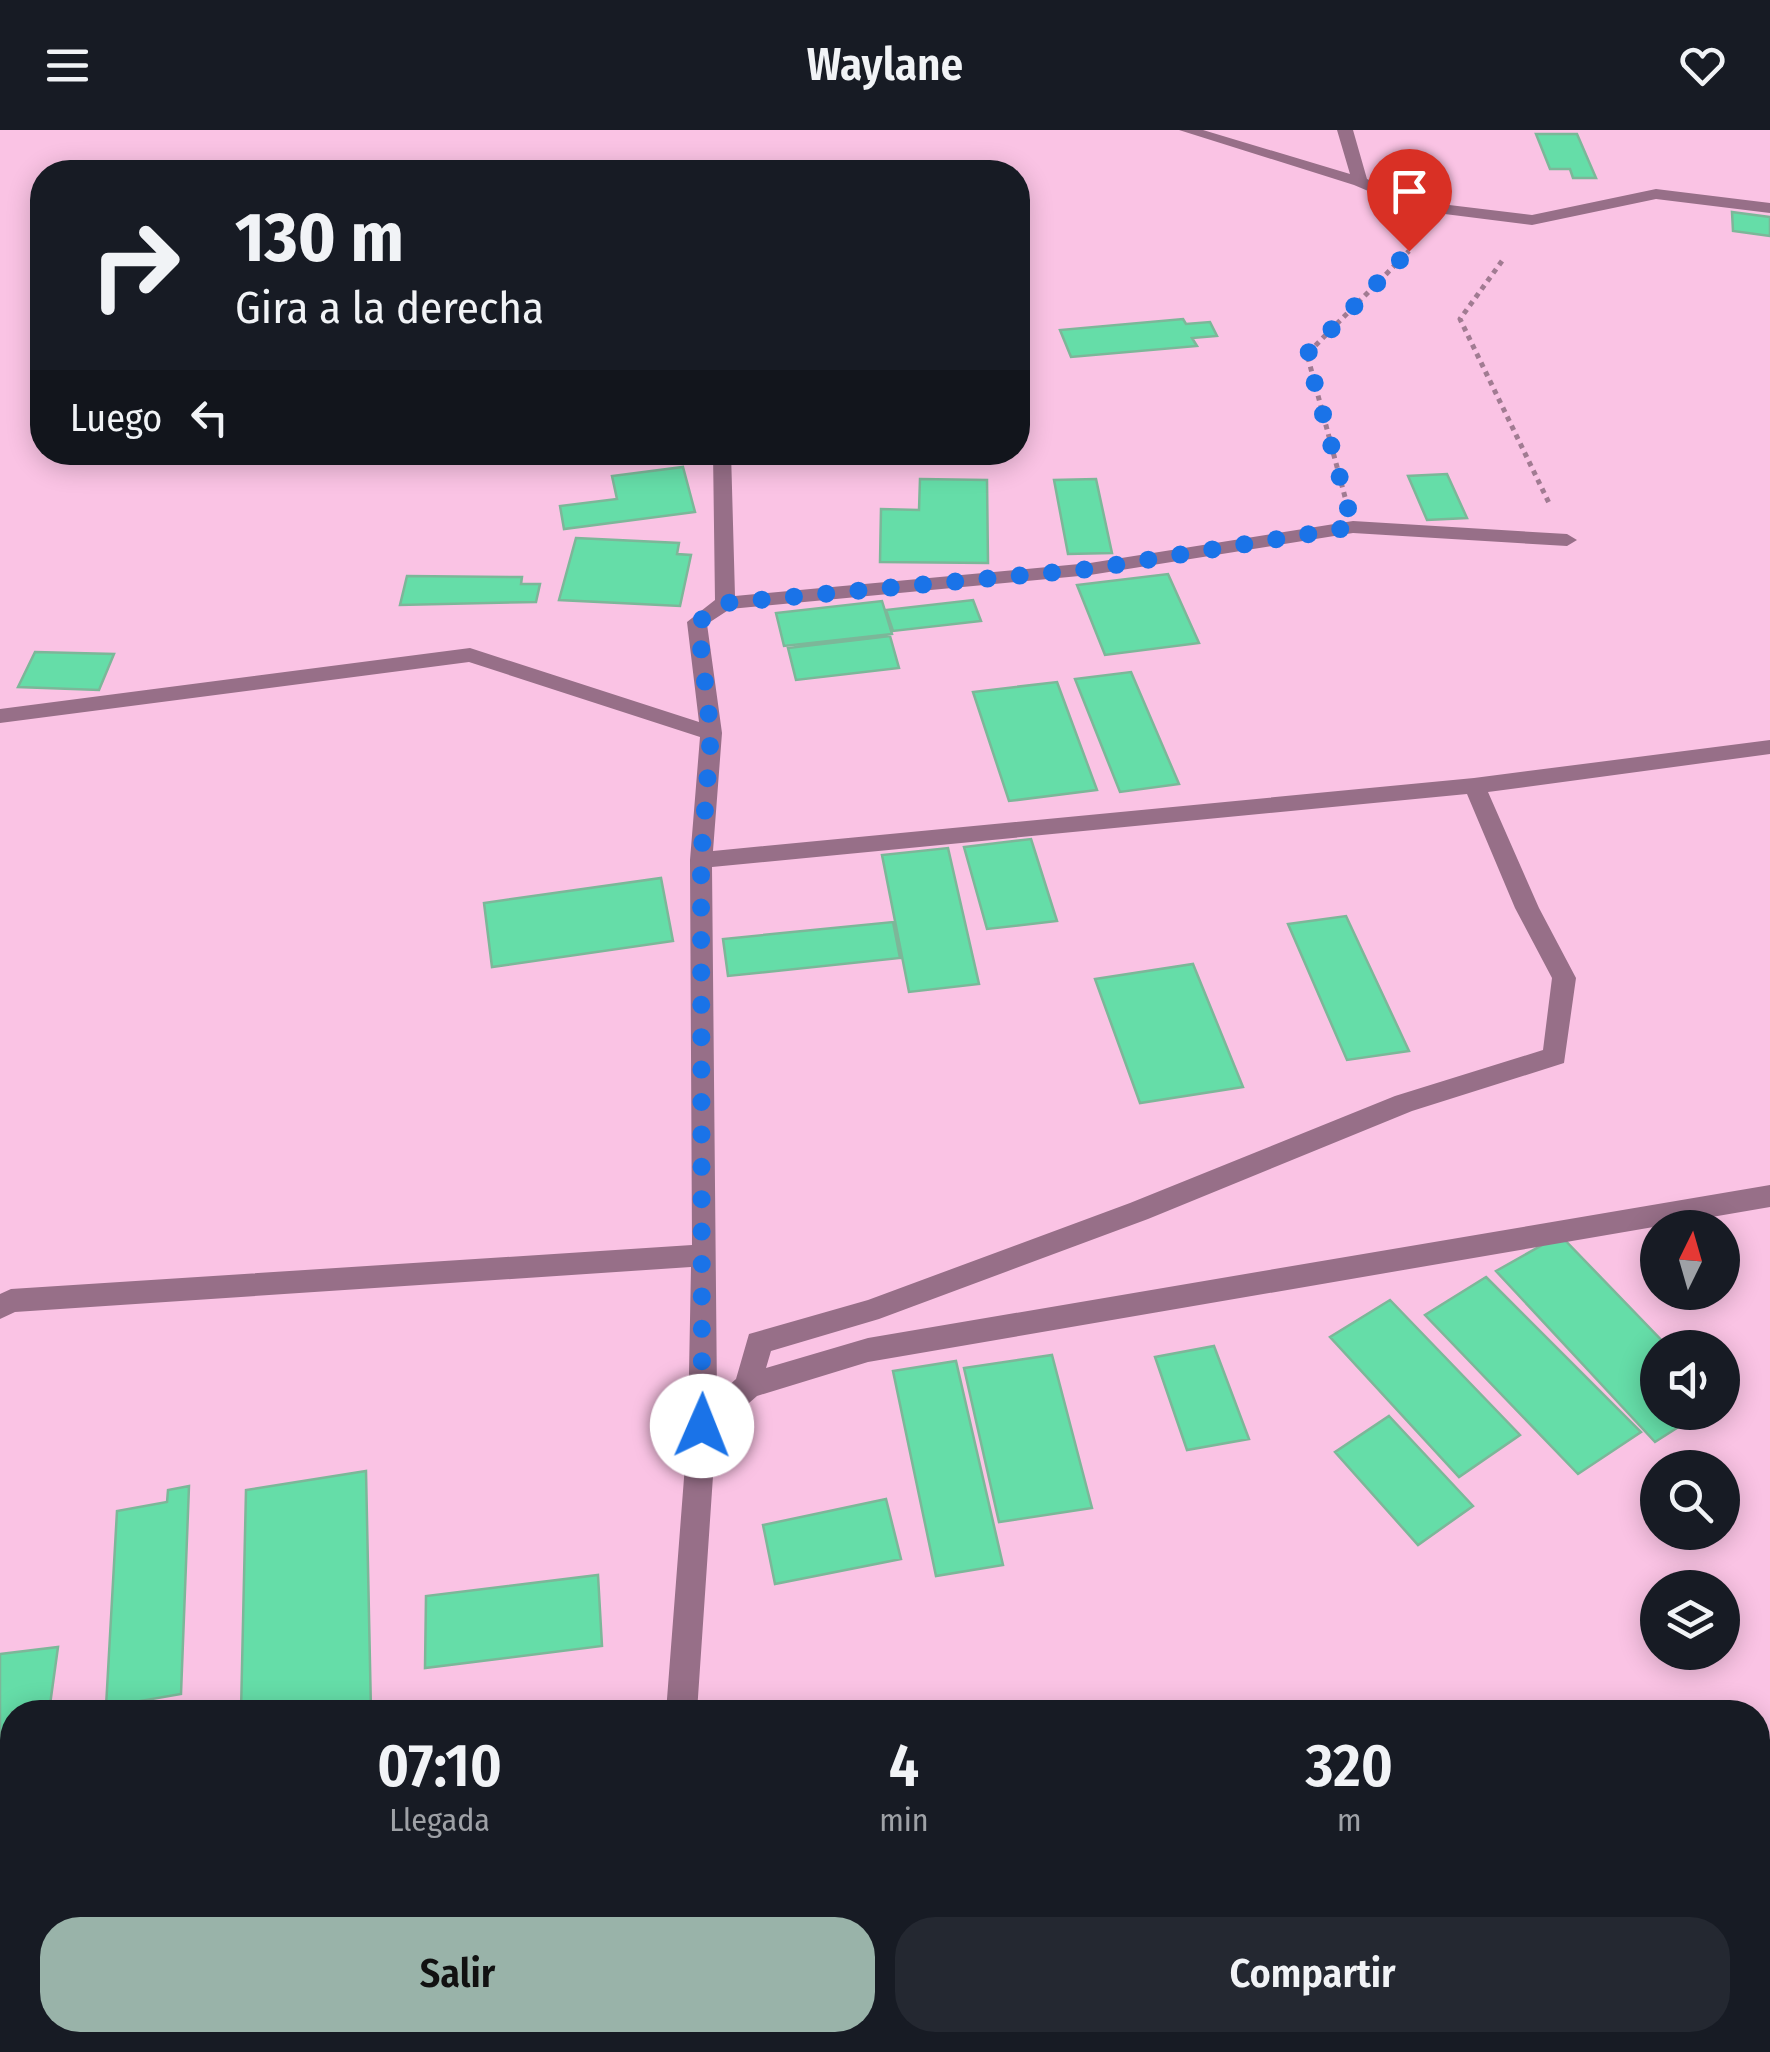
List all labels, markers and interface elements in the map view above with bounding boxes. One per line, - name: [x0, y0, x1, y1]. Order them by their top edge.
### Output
- icon: menu: [40, 38, 95, 93]
- text: Waylane: [807, 38, 963, 92]
- icon: heart: [1675, 38, 1730, 93]
- pin: [1367, 149, 1452, 252]
- icon: arrive: [1382, 164, 1437, 219]
- text: 130 m: [235, 196, 404, 280]
- icon: right: [70, 200, 200, 330]
- text: Gira a la derecha: [235, 281, 544, 335]
- icon: left: [182, 390, 237, 445]
- text: Luego: [70, 395, 162, 441]
- north arrow: [1640, 1210, 1740, 1310]
- map controls: [1640, 1210, 1740, 1670]
- button: sound: [1640, 1330, 1740, 1430]
- position arrow: [650, 1374, 754, 1478]
- button: search: [1640, 1450, 1740, 1550]
- button: layers: [1640, 1570, 1740, 1670]
- text: 07:10: [377, 1730, 502, 1802]
- text: 4: [889, 1730, 919, 1802]
- text: 320: [1306, 1730, 1393, 1802]
- text: Llegada: [389, 1801, 490, 1839]
- text: min: [879, 1801, 929, 1839]
- text: m: [1337, 1801, 1362, 1839]
- button: Salir: [40, 1917, 875, 2032]
- button: Compartir: [895, 1917, 1730, 2032]

